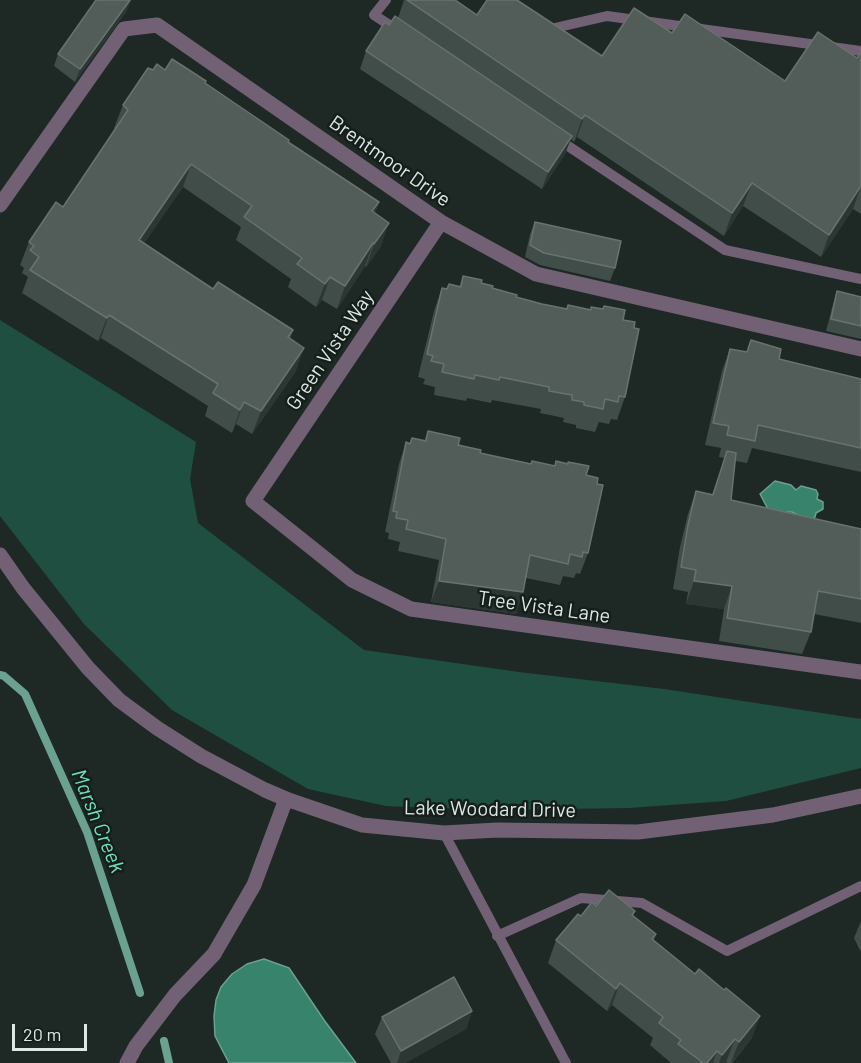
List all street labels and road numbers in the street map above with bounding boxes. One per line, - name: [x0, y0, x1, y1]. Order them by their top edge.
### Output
- street label: Brentmoor Drive: [325, 110, 455, 212]
- street label: Green Vista Way: [281, 285, 379, 415]
- street label: Tree Vista Lane: [476, 586, 612, 628]
- street label: Lake Woodard Drive: [404, 796, 576, 822]

